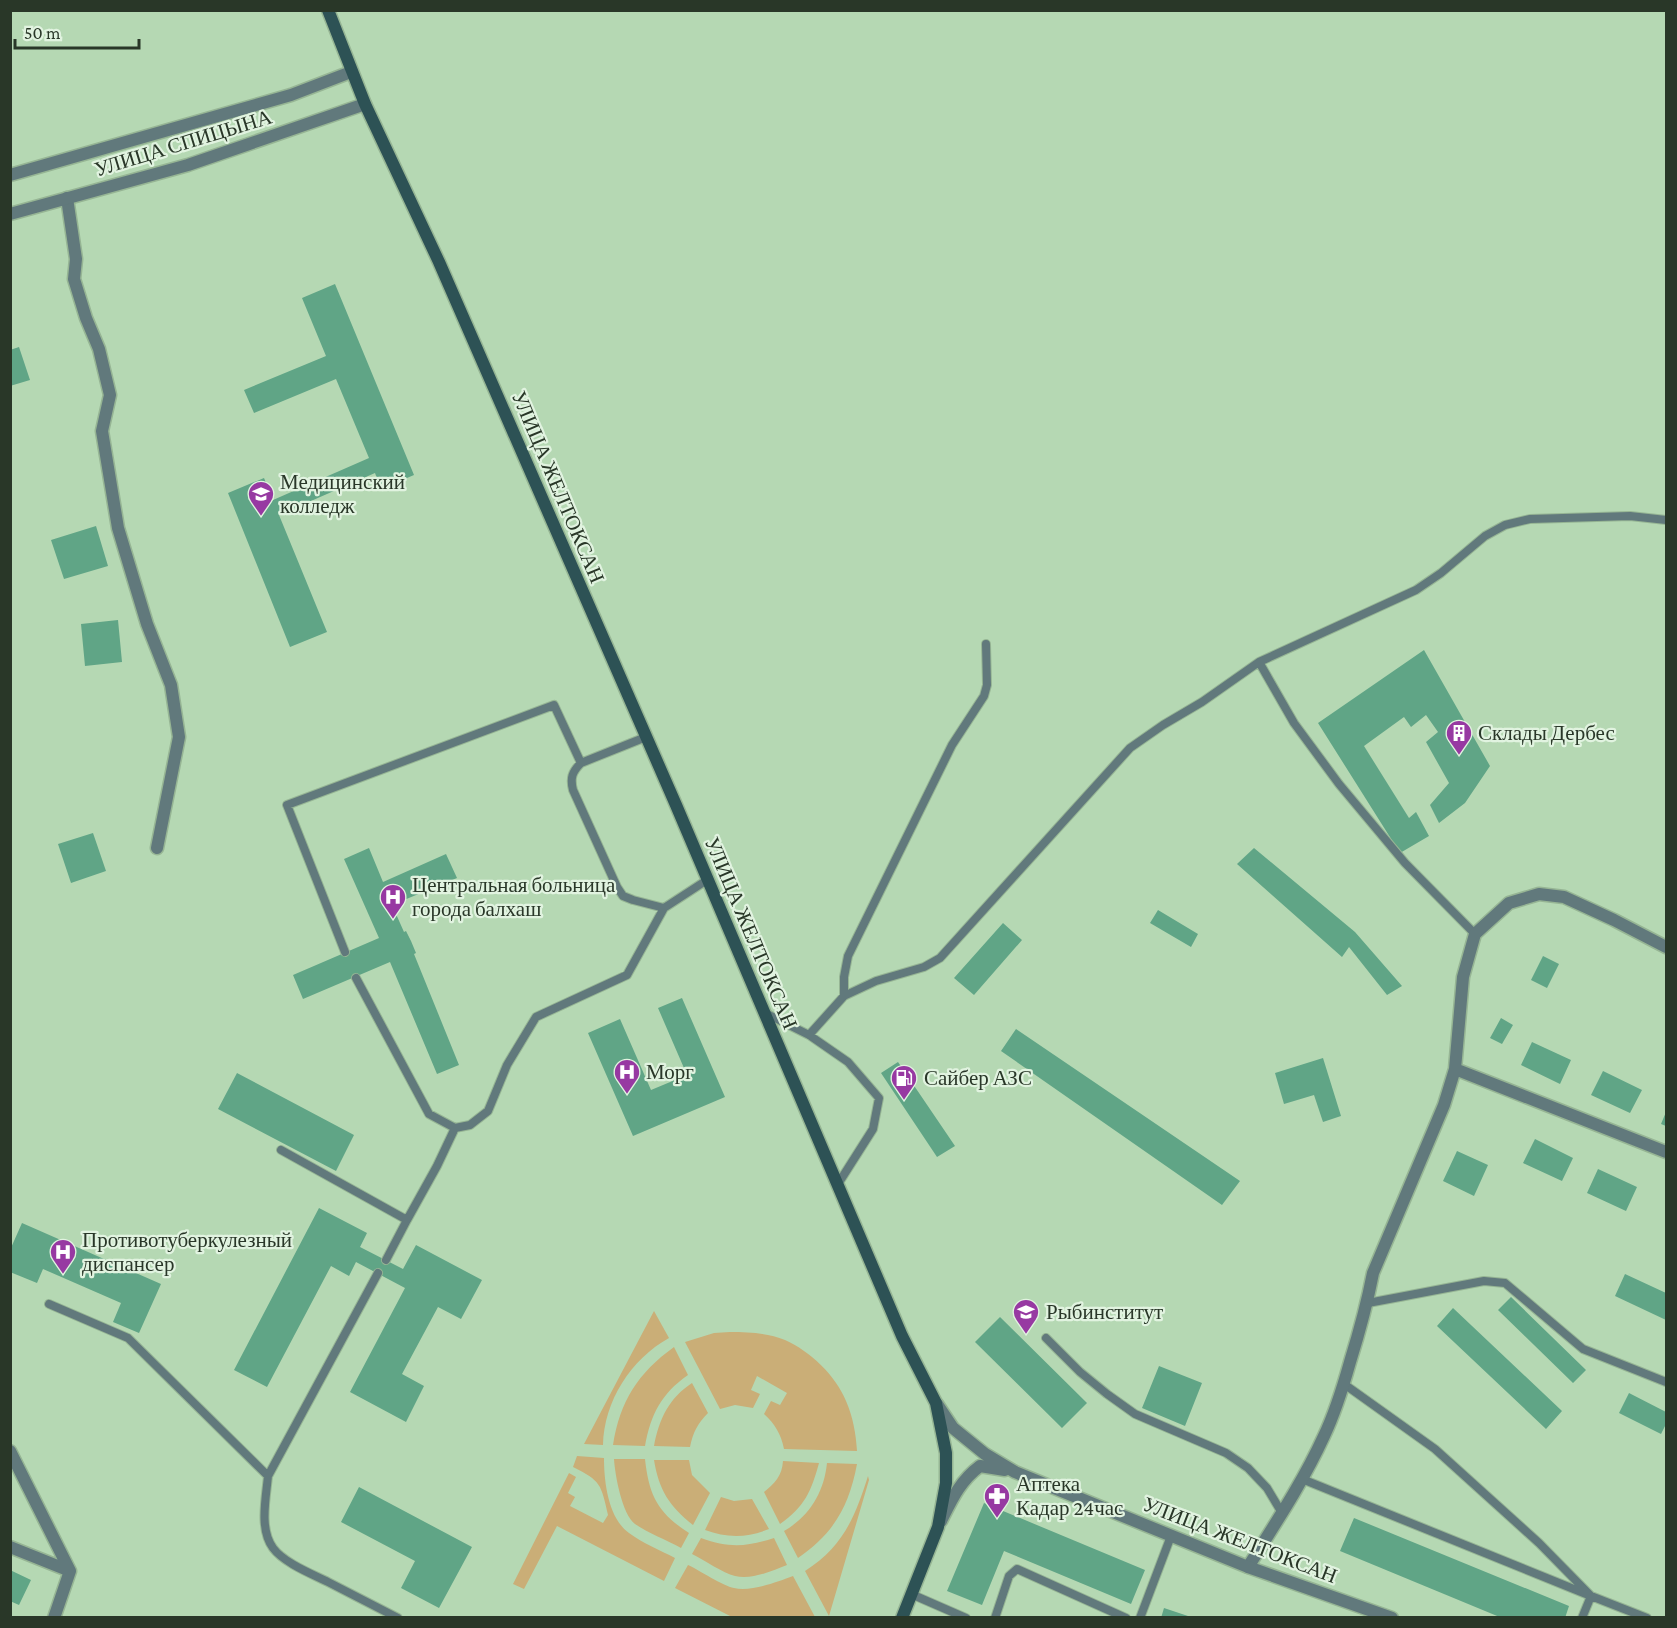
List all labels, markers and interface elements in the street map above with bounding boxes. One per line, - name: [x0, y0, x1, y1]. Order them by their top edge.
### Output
- scale bar: [15, 12, 140, 50]
- text: 50 m: [24, 23, 61, 43]
- street label: УЛИЦА СПИЦЫНА: [91, 104, 275, 181]
- street label: УЛИЦА ЖЕЛТОКСАН: [507, 387, 609, 587]
- place label: Медицинский колледж: [280, 470, 405, 518]
- school or university icon: Медицинский колледж: [246, 479, 276, 517]
- building icon: Склады Дербес: [1444, 718, 1474, 756]
- place label: Склады Дербес: [1478, 721, 1615, 745]
- street label: УЛИЦА ЖЕЛТОКСАН: [700, 833, 802, 1033]
- place label: Центральная больница города балхаш: [412, 873, 616, 921]
- hospital icon: Центральная больница города балхаш: [378, 882, 408, 920]
- hospital icon: Морг: [612, 1057, 642, 1095]
- place label: Морг: [646, 1060, 694, 1084]
- fuel station icon: Сайбер АЗС: [889, 1063, 919, 1101]
- place label: Сайбер АЗС: [924, 1066, 1032, 1090]
- place label: Противотуберкулезный диспансер: [82, 1228, 292, 1276]
- hospital icon: Противотуберкулезный диспансер: [48, 1237, 78, 1275]
- school or university icon: Рыбинститут: [1011, 1297, 1041, 1335]
- place label: Рыбинститут: [1046, 1300, 1163, 1324]
- place label: Аптека Кадар 24час: [1016, 1472, 1123, 1520]
- pharmacy icon: Аптека Кадар 24час: [982, 1481, 1012, 1519]
- street label: УЛИЦА ЖЕЛТОКСАН: [1139, 1492, 1341, 1588]

